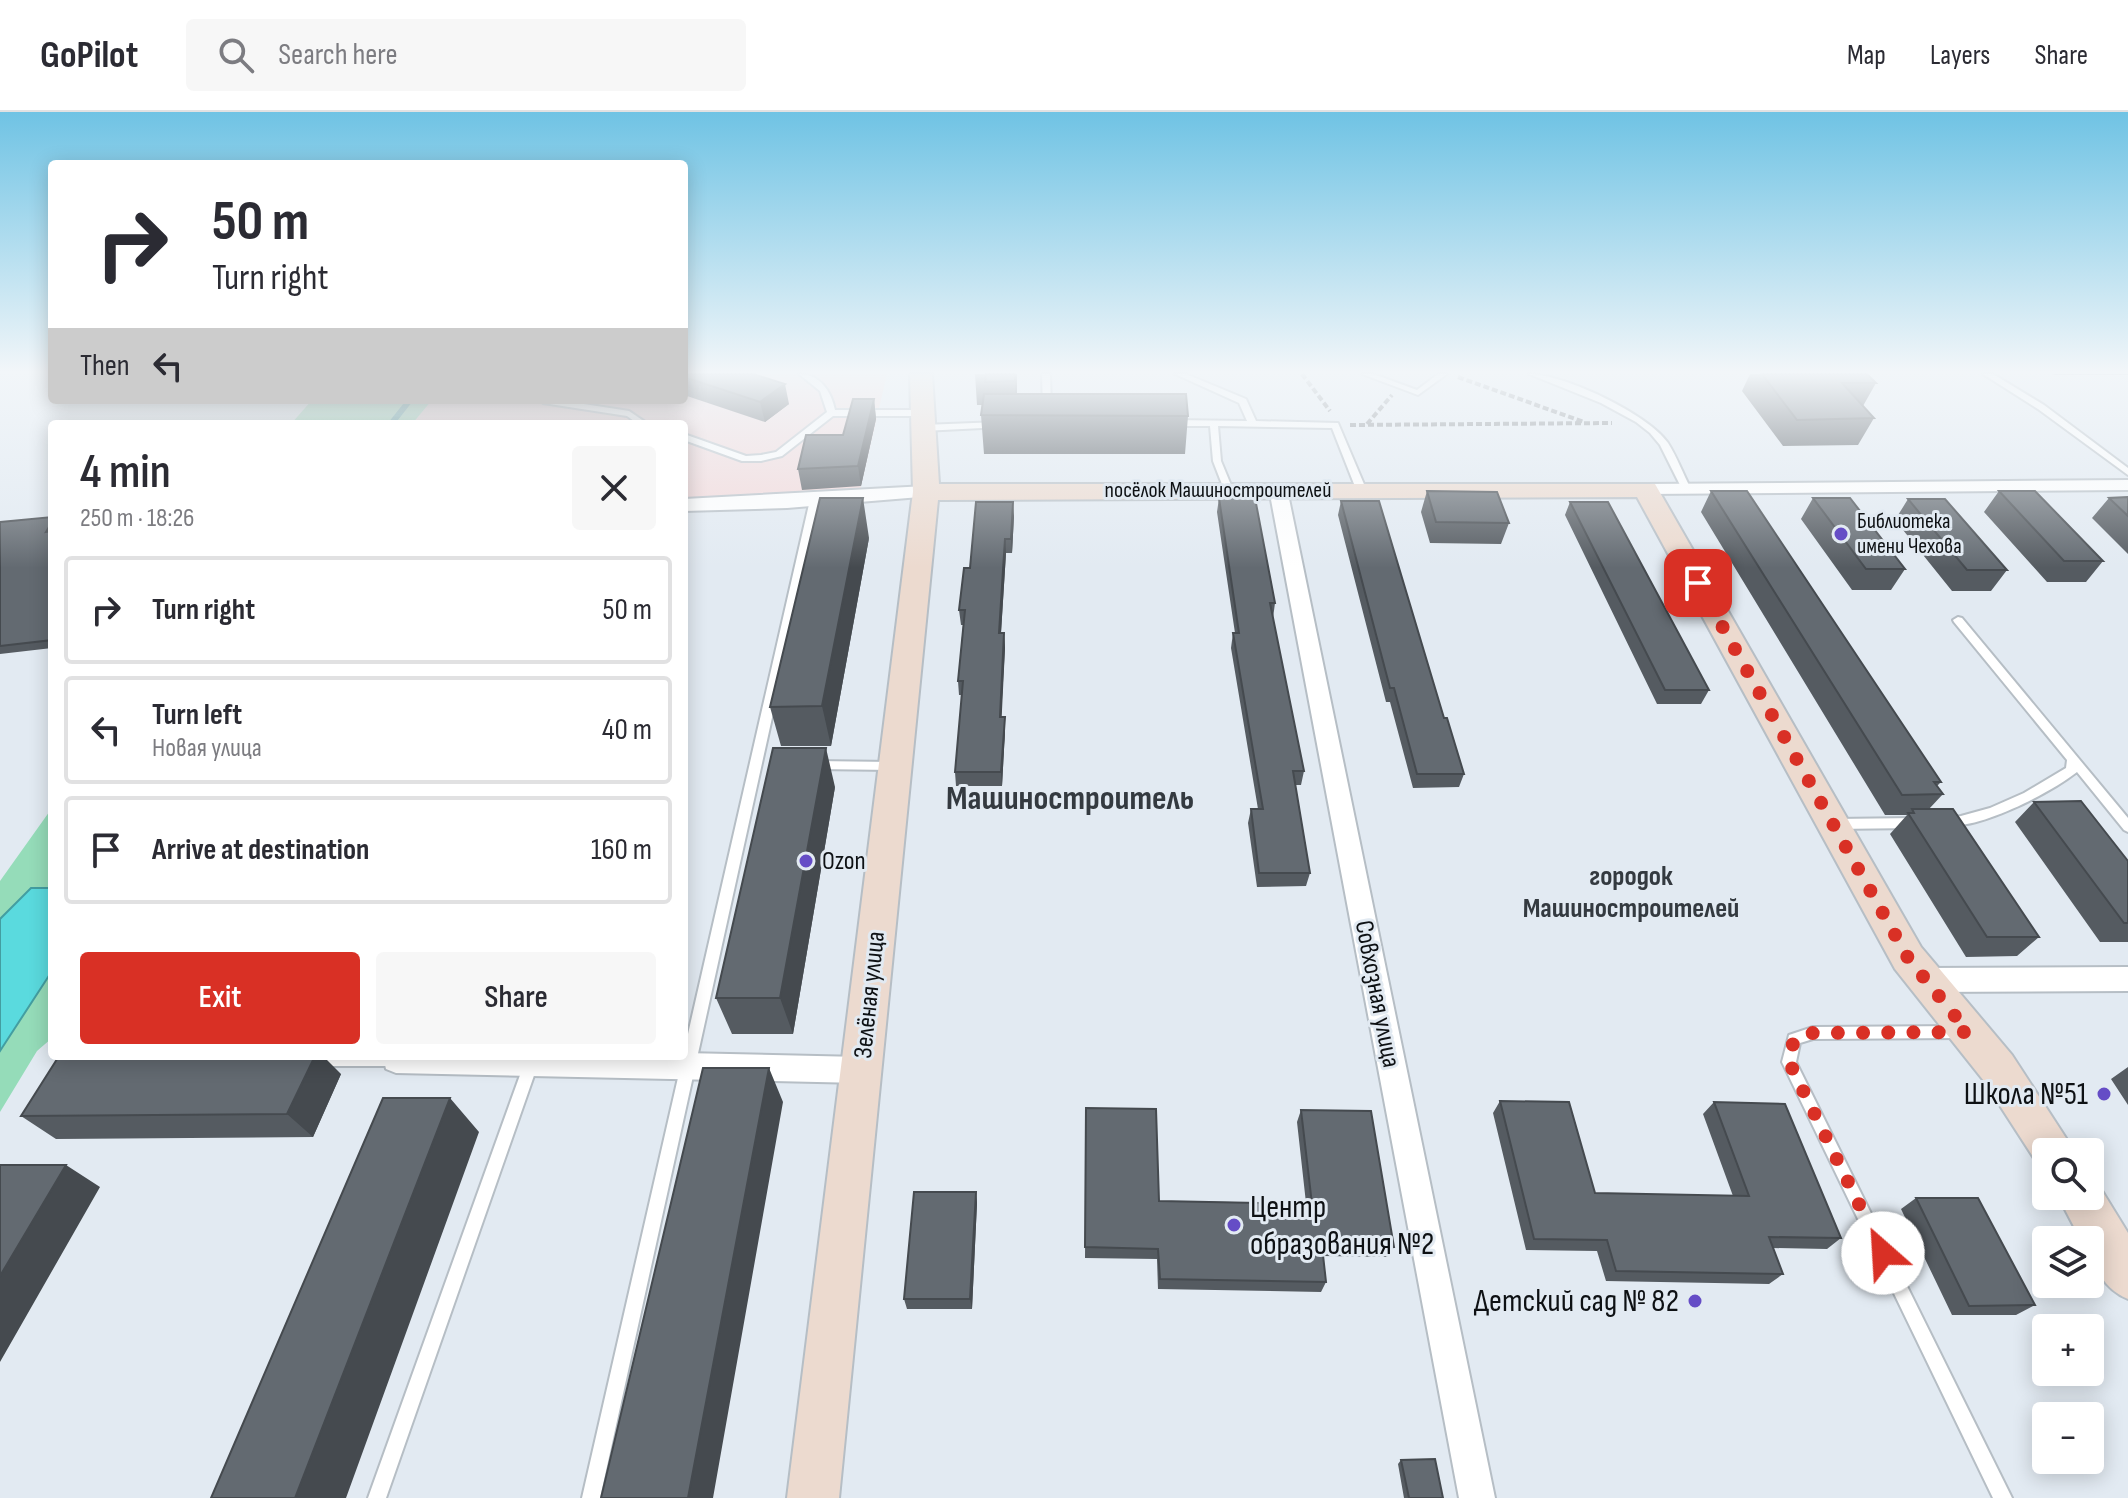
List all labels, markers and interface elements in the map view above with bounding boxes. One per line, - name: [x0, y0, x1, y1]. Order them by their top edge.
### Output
- search box: [186, 19, 746, 91]
- text: GoPilot: [40, 33, 138, 78]
- icon: search: [214, 33, 258, 77]
- text: Search here: [278, 37, 398, 73]
- text: Map: [1847, 39, 1886, 72]
- text: Layers: [1930, 39, 1990, 72]
- text: Share: [2034, 39, 2088, 72]
- text: 50 m: [212, 189, 309, 256]
- icon: right: [80, 192, 184, 296]
- text: Turn right: [212, 257, 329, 300]
- icon: left: [146, 344, 190, 388]
- text: Then: [80, 348, 130, 384]
- text: 4 min: [80, 444, 171, 501]
- button: close: [572, 446, 656, 530]
- street label: посёлок Машиностроителей: [1105, 477, 1331, 504]
- text: 250 m · 18:26: [80, 503, 195, 534]
- place label: Библиотека имени Чехова: [1857, 508, 1962, 560]
- marker: Библиотека имени Чехова: [1832, 525, 1850, 543]
- pin: [1664, 549, 1732, 617]
- icon: arrive: [1676, 561, 1720, 605]
- icon: right: [84, 588, 128, 632]
- text: Turn right: [152, 592, 255, 628]
- text: 50 m: [603, 592, 652, 628]
- text: Turn left: [152, 697, 242, 733]
- icon: left: [84, 708, 128, 752]
- text: 40 m: [602, 712, 652, 748]
- text: Новая улица: [152, 733, 262, 764]
- district label: Машиностроитель: [946, 778, 1194, 819]
- icon: arrive: [84, 828, 128, 872]
- text: Arrive at destination: [152, 832, 369, 868]
- text: 160 m: [591, 832, 652, 868]
- place label: Ozon: [822, 846, 866, 877]
- marker: Ozon: [797, 852, 815, 870]
- district label: городок Машиностроителей: [1523, 860, 1739, 925]
- street label: Совхозная улица: [1348, 918, 1406, 1070]
- street label: Зелёная улица: [848, 930, 892, 1060]
- button: Exit: [80, 952, 360, 1044]
- button: Share: [376, 952, 656, 1044]
- place label: Школа №51: [1964, 1075, 2088, 1114]
- marker: Школа №51: [2095, 1085, 2113, 1103]
- map controls: [2032, 1138, 2104, 1474]
- button: search: [2032, 1138, 2104, 1210]
- place label: Центр образования №2: [1250, 1188, 1434, 1264]
- position arrow: [1841, 1211, 1925, 1295]
- marker: Центр образования №2: [1225, 1216, 1243, 1234]
- button: layers: [2032, 1226, 2104, 1298]
- place label: Детский сад № 82: [1474, 1282, 1679, 1321]
- marker: Детский сад № 82: [1686, 1292, 1704, 1310]
- button: +: [2032, 1314, 2104, 1386]
- button: −: [2032, 1402, 2104, 1474]

